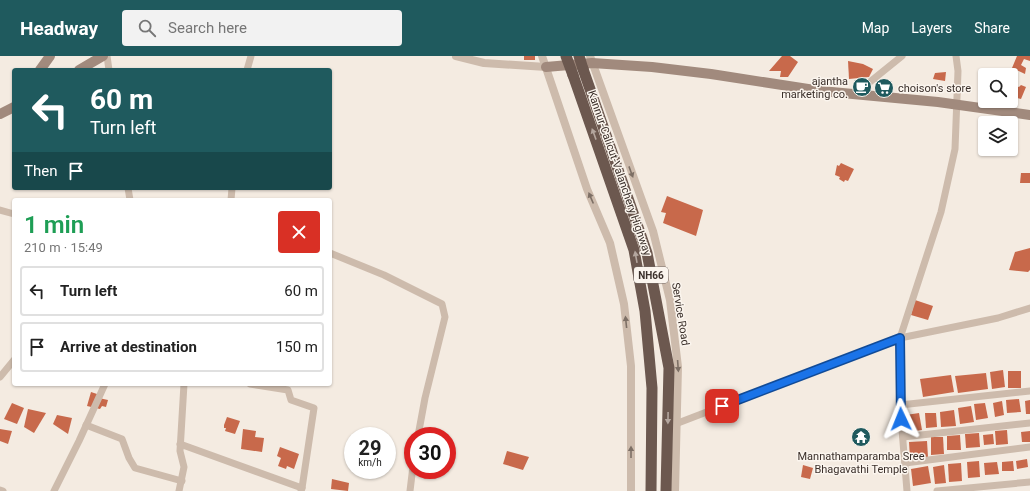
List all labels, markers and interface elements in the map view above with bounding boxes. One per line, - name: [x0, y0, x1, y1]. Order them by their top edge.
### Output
- search box: [122, 10, 402, 46]
- text: Headway: [20, 17, 98, 40]
- icon: search: [136, 17, 158, 39]
- text: Search here: [168, 19, 247, 37]
- text: Map: [862, 20, 889, 36]
- text: Layers: [911, 20, 952, 36]
- text: Share: [974, 20, 1010, 36]
- map controls: [978, 68, 1018, 156]
- button: search: [978, 68, 1018, 108]
- place label: ajantha marketing co.: [781, 75, 848, 101]
- cafe icon: ajantha marketing co.: [851, 76, 873, 98]
- supermarket icon: choison's store: [873, 77, 895, 99]
- place label: choison's store: [898, 82, 971, 95]
- text: 60 m: [90, 83, 153, 116]
- icon: left: [24, 84, 76, 136]
- street label: Kannur-Calicut-Valanchery Highway: [585, 89, 654, 258]
- button: layers: [978, 116, 1018, 156]
- text: Turn left: [90, 117, 156, 138]
- one-way arrow: [591, 128, 597, 140]
- icon: arrive: [65, 160, 87, 182]
- text: Then: [24, 162, 57, 180]
- one-way arrow: [629, 166, 635, 178]
- one-way arrow: [588, 192, 594, 204]
- text: 1 min: [24, 211, 84, 239]
- button: close: [278, 211, 320, 253]
- text: 210 m · 15:49: [24, 240, 103, 255]
- one-way arrow: [632, 251, 638, 263]
- road number: NH66: [634, 267, 668, 283]
- icon: left: [26, 280, 48, 302]
- text: Turn left: [60, 282, 117, 300]
- text: 60 m: [284, 282, 318, 300]
- street label: Service Road: [669, 282, 692, 347]
- one-way arrow: [623, 316, 630, 328]
- icon: arrive: [26, 336, 48, 358]
- text: Arrive at destination: [60, 338, 197, 356]
- text: 150 m: [276, 338, 318, 356]
- one-way arrow: [674, 360, 681, 372]
- pin: [705, 389, 739, 423]
- icon: arrive: [711, 395, 733, 417]
- position arrow: [880, 398, 922, 440]
- one-way arrow: [665, 412, 671, 425]
- temple icon: Mannathamparamba Sree Bhagavathi Temple: [850, 426, 872, 448]
- speed limit sign: 30: [404, 427, 456, 479]
- text: 29: [359, 436, 381, 460]
- one-way arrow: [628, 445, 634, 458]
- place label: Mannathamparamba Sree Bhagavathi Temple: [797, 450, 925, 476]
- text: km/h: [358, 457, 382, 468]

